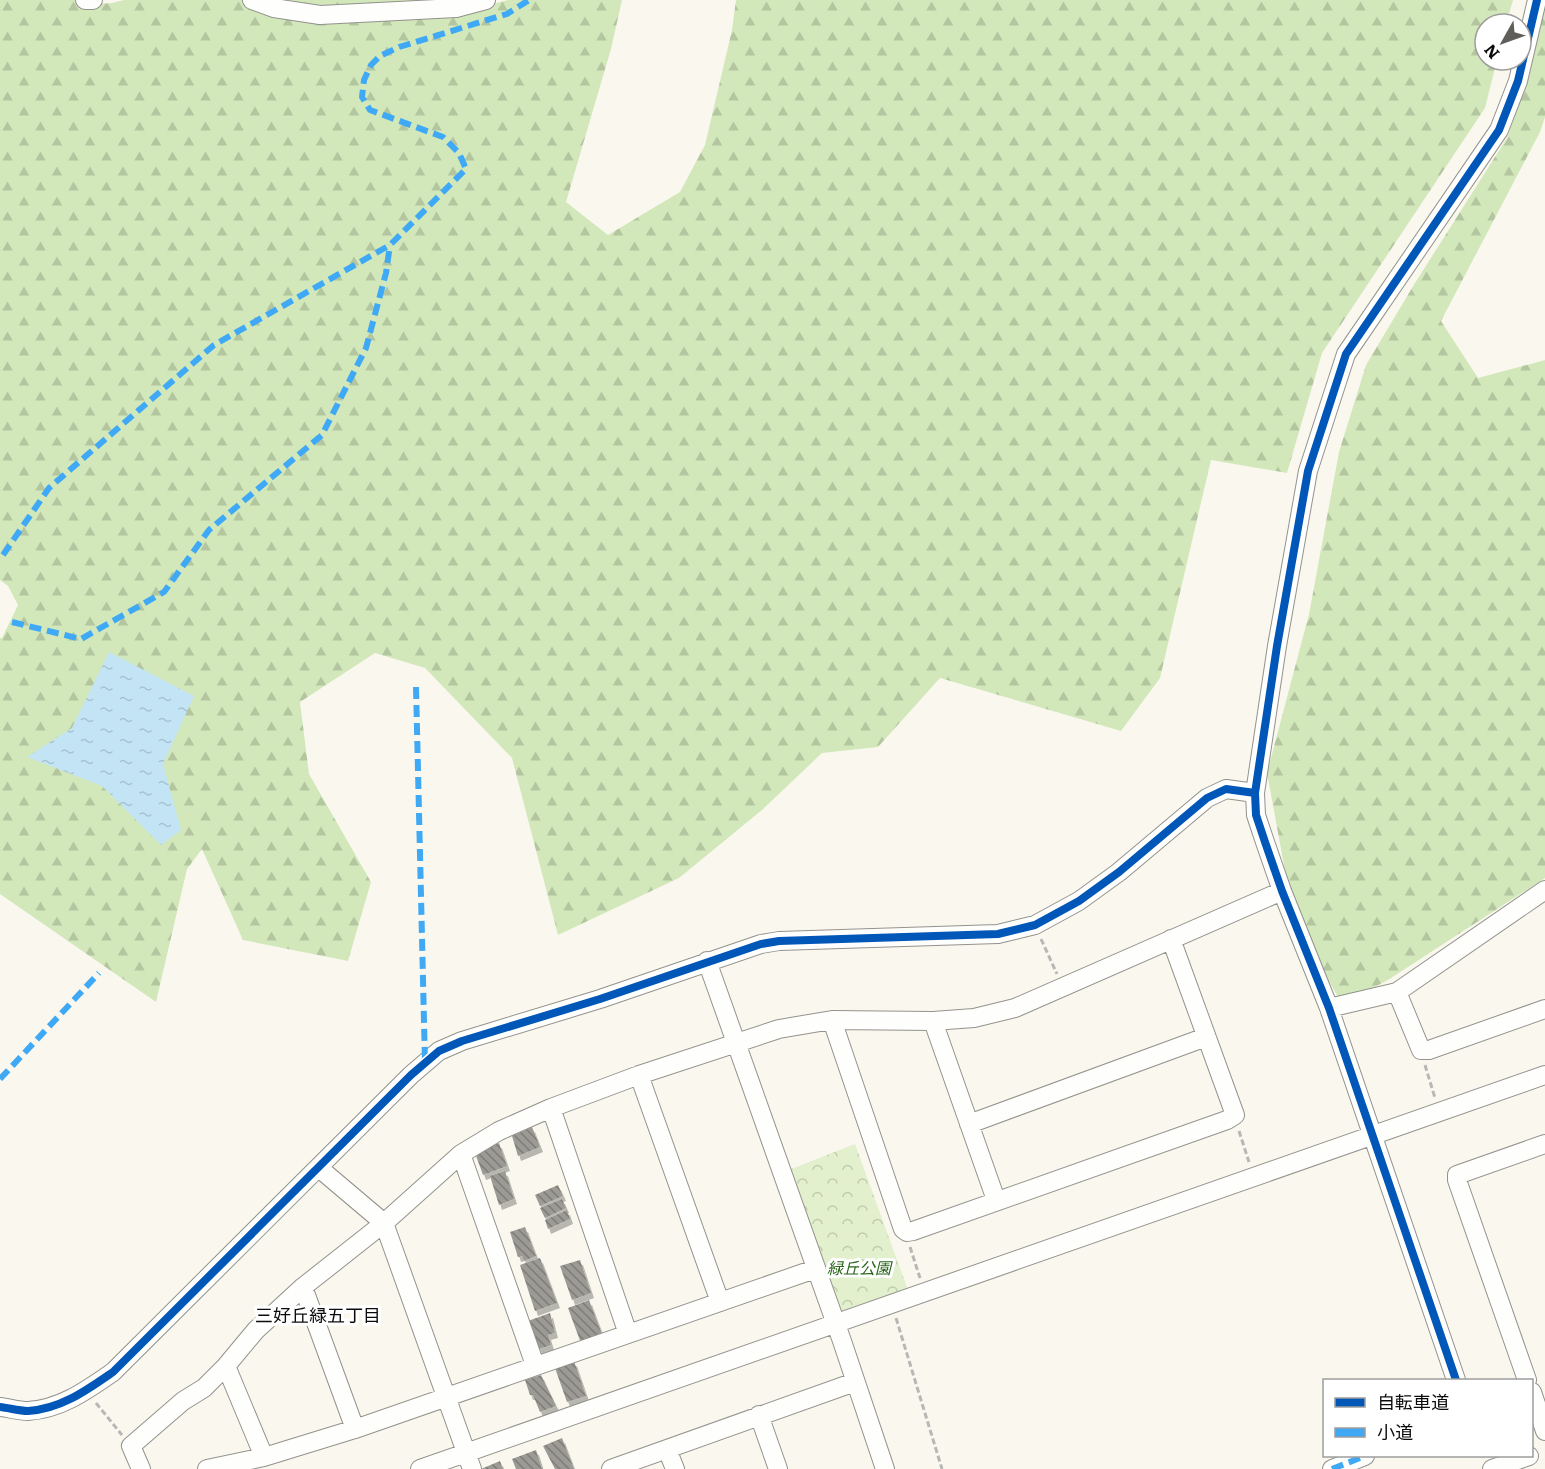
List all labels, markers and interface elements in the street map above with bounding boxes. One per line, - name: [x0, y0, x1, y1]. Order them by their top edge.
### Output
- north arrow: [1473, 12, 1533, 72]
- text: N: [1477, 39, 1504, 65]
- park label: 緑丘公園: [827, 1255, 893, 1279]
- district label: 三好丘緑五丁目: [255, 1301, 381, 1328]
- legend: [1323, 1379, 1533, 1457]
- text: 自転車道: [1377, 1388, 1449, 1415]
- text: 小道: [1377, 1418, 1413, 1445]

